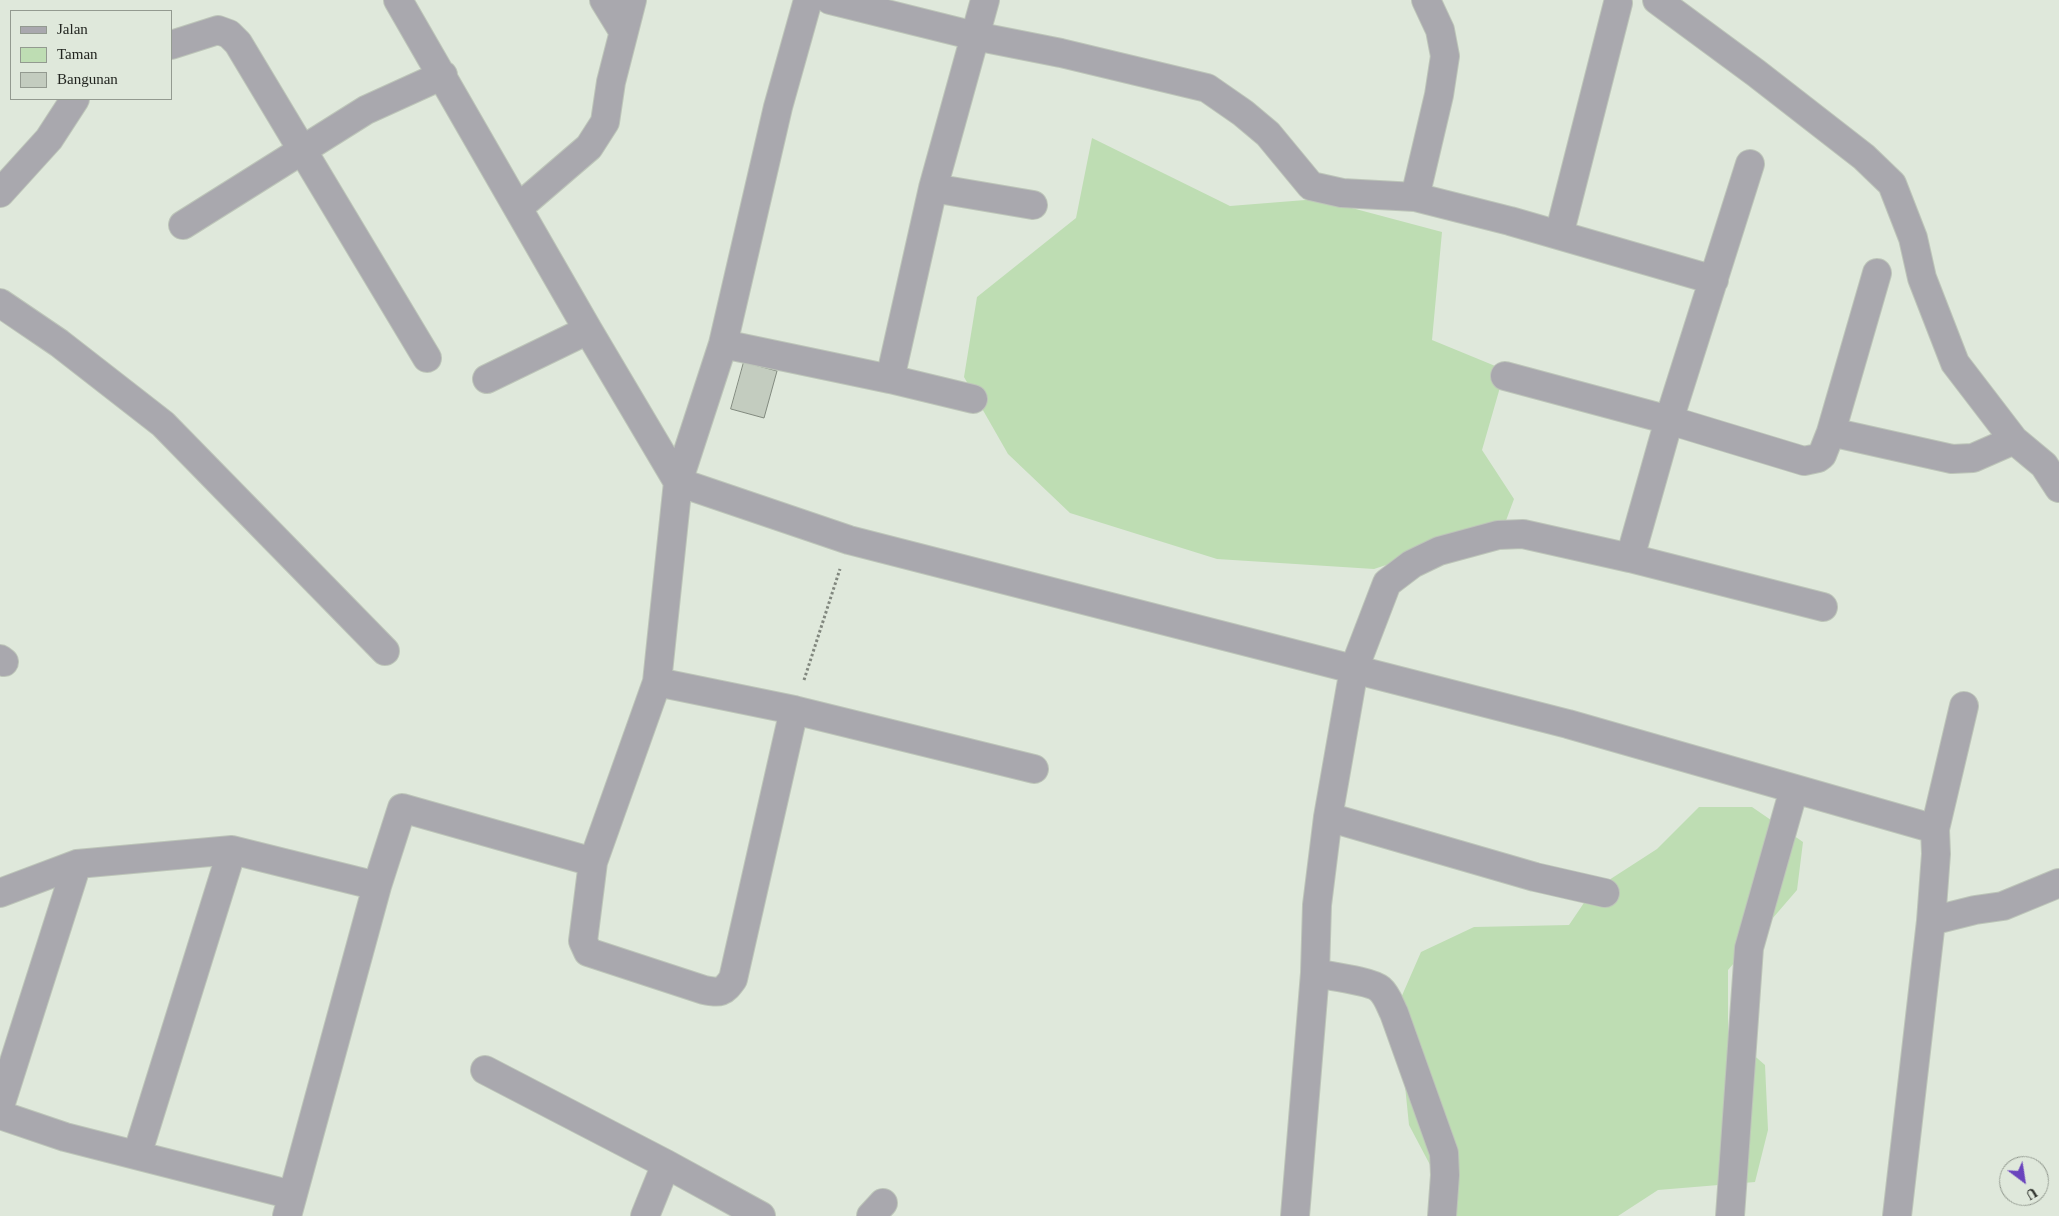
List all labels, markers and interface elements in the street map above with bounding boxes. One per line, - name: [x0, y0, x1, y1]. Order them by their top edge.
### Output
- legend: [10, 10, 172, 100]
- text: Jalan: [57, 21, 88, 37]
- text: Taman: [57, 46, 98, 62]
- text: Bangunan: [57, 71, 118, 87]
- north arrow: [1999, 1156, 2049, 1206]
- text: U: [2023, 1184, 2040, 1202]

